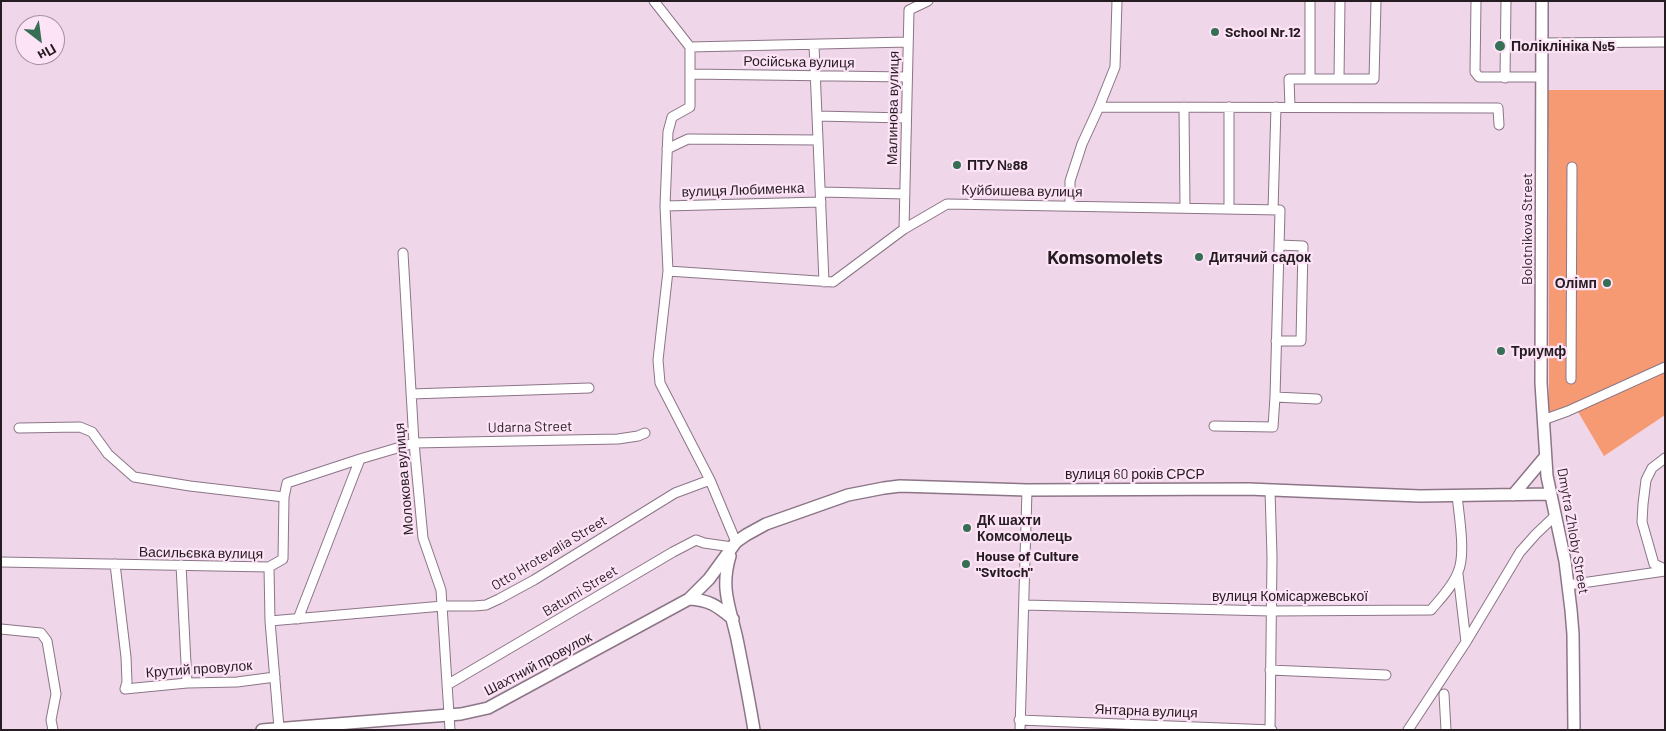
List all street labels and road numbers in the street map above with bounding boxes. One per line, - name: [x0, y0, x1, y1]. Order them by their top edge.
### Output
- street label: Малинова вулиця: [884, 51, 902, 165]
- street label: Російська вулиця: [743, 53, 855, 71]
- street label: Bolotnikova Street: [1519, 173, 1535, 285]
- street label: вулиця Любименка: [681, 179, 805, 201]
- street label: Куйбишева вулиця: [961, 182, 1083, 200]
- street label: Udarna Street: [488, 418, 572, 436]
- street label: Молокова вулиця: [391, 422, 417, 536]
- street label: вулиця 60 років СРСР: [1065, 466, 1205, 482]
- street label: Dmytra Zhloby Street: [1554, 467, 1592, 595]
- street label: Otto Hrotevalia Street: [488, 512, 610, 594]
- street label: Васильєвка вулиця: [139, 544, 263, 562]
- street label: Batumi Street: [539, 562, 621, 620]
- street label: вулиця Комісаржевської: [1212, 588, 1368, 604]
- street label: Шахтний провулок: [481, 629, 595, 699]
- street label: Крутий провулок: [145, 657, 253, 681]
- street label: Янтарна вулиця: [1094, 701, 1198, 721]

